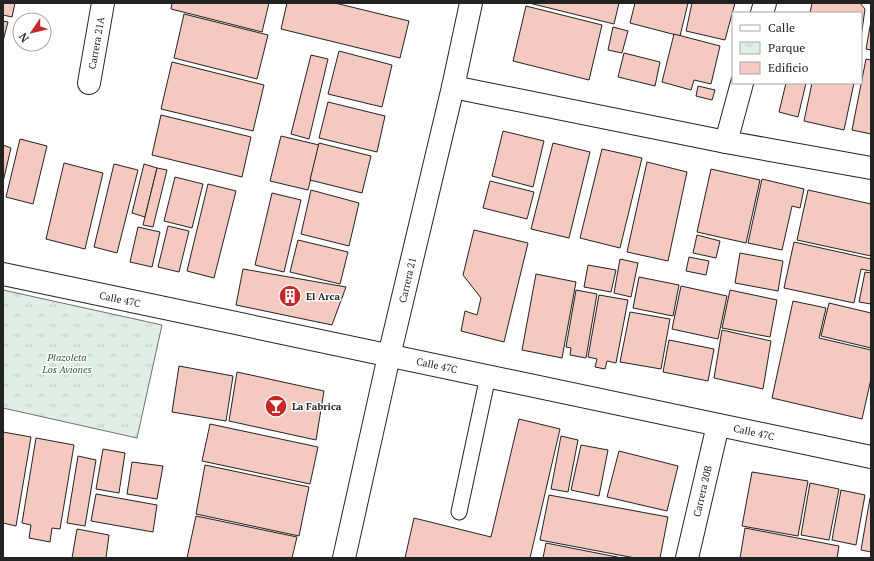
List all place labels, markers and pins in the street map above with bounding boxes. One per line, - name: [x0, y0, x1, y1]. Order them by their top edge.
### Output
- building icon: El Arca: [277, 283, 303, 309]
- place label: El Arca: [306, 290, 340, 303]
- bar icon: La Fabrica: [263, 393, 289, 419]
- place label: La Fabrica: [292, 400, 342, 413]

